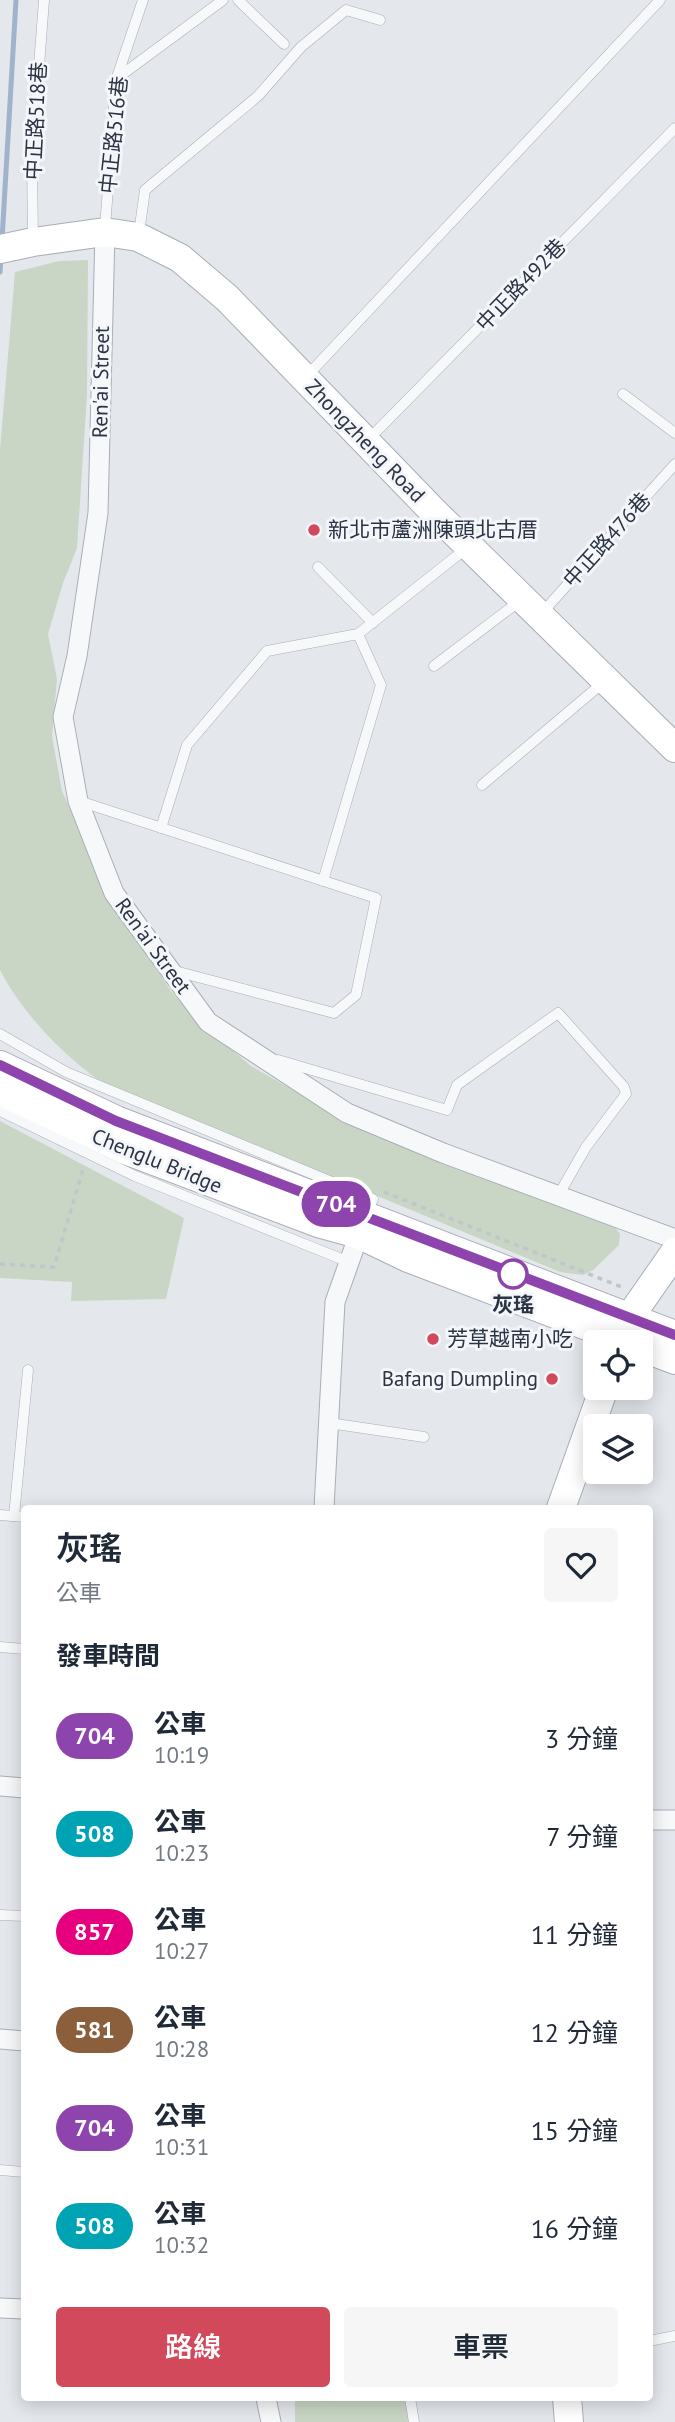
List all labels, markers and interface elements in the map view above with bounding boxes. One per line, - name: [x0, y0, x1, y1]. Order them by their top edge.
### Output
- street label: 中正路518巷: [19, 61, 52, 181]
- street label: 中正路516巷: [94, 75, 133, 195]
- street label: 中正路492巷: [470, 233, 571, 337]
- street label: Ren'ai Street: [86, 326, 115, 438]
- street label: Zhongzheng Road: [300, 373, 431, 508]
- street label: 中正路476巷: [557, 487, 656, 593]
- place label: 新北市蘆洲陳頭北古厝: [328, 516, 538, 543]
- marker: 新北市蘆洲陳頭北古厝: [306, 522, 322, 538]
- street label: Ren'ai Street: [110, 892, 197, 999]
- street label: Chenglu Bridge: [88, 1122, 226, 1199]
- line badge: 704: [296, 1181, 376, 1227]
- text: 704: [316, 1188, 356, 1219]
- marker: 灰瑤: [498, 1259, 528, 1289]
- place label: 灰瑤: [492, 1291, 534, 1318]
- place label: 芳草越南小吃: [447, 1325, 573, 1352]
- map controls: [583, 1330, 653, 1484]
- button: locate: [583, 1330, 653, 1400]
- marker: 芳草越南小吃: [425, 1331, 441, 1347]
- place label: Bafang Dumpling: [382, 1365, 538, 1392]
- marker: Bafang Dumpling: [544, 1371, 560, 1387]
- button: layers: [583, 1414, 653, 1484]
- text: 灰瑤: [56, 1526, 122, 1569]
- button: heart: [544, 1528, 618, 1602]
- text: 公車: [56, 1578, 102, 1607]
- text: 發車時間: [56, 1639, 160, 1672]
- text: 公車: [154, 1707, 206, 1740]
- text: 704: [74, 1720, 115, 1751]
- text: 3 分鐘: [545, 1722, 618, 1755]
- text: 10:19: [154, 1740, 209, 1769]
- text: 公車: [154, 1805, 206, 1838]
- text: 508: [74, 1818, 115, 1849]
- text: 7 分鐘: [546, 1820, 618, 1853]
- text: 10:23: [154, 1838, 209, 1867]
- text: 公車: [154, 1903, 206, 1936]
- text: 857: [74, 1916, 115, 1947]
- text: 11 分鐘: [531, 1918, 618, 1951]
- text: 10:27: [154, 1936, 209, 1965]
- text: 公車: [154, 2001, 206, 2034]
- text: 581: [74, 2014, 115, 2045]
- text: 12 分鐘: [531, 2016, 618, 2049]
- text: 10:28: [154, 2034, 209, 2063]
- text: 公車: [154, 2099, 206, 2132]
- text: 704: [74, 2112, 115, 2143]
- text: 15 分鐘: [531, 2114, 618, 2147]
- text: 10:31: [154, 2132, 209, 2161]
- text: 公車: [154, 2197, 206, 2230]
- text: 508: [74, 2210, 115, 2241]
- text: 16 分鐘: [531, 2212, 618, 2245]
- text: 10:32: [154, 2230, 209, 2259]
- button: 路線: [56, 2307, 330, 2387]
- button: 車票: [344, 2307, 618, 2387]

